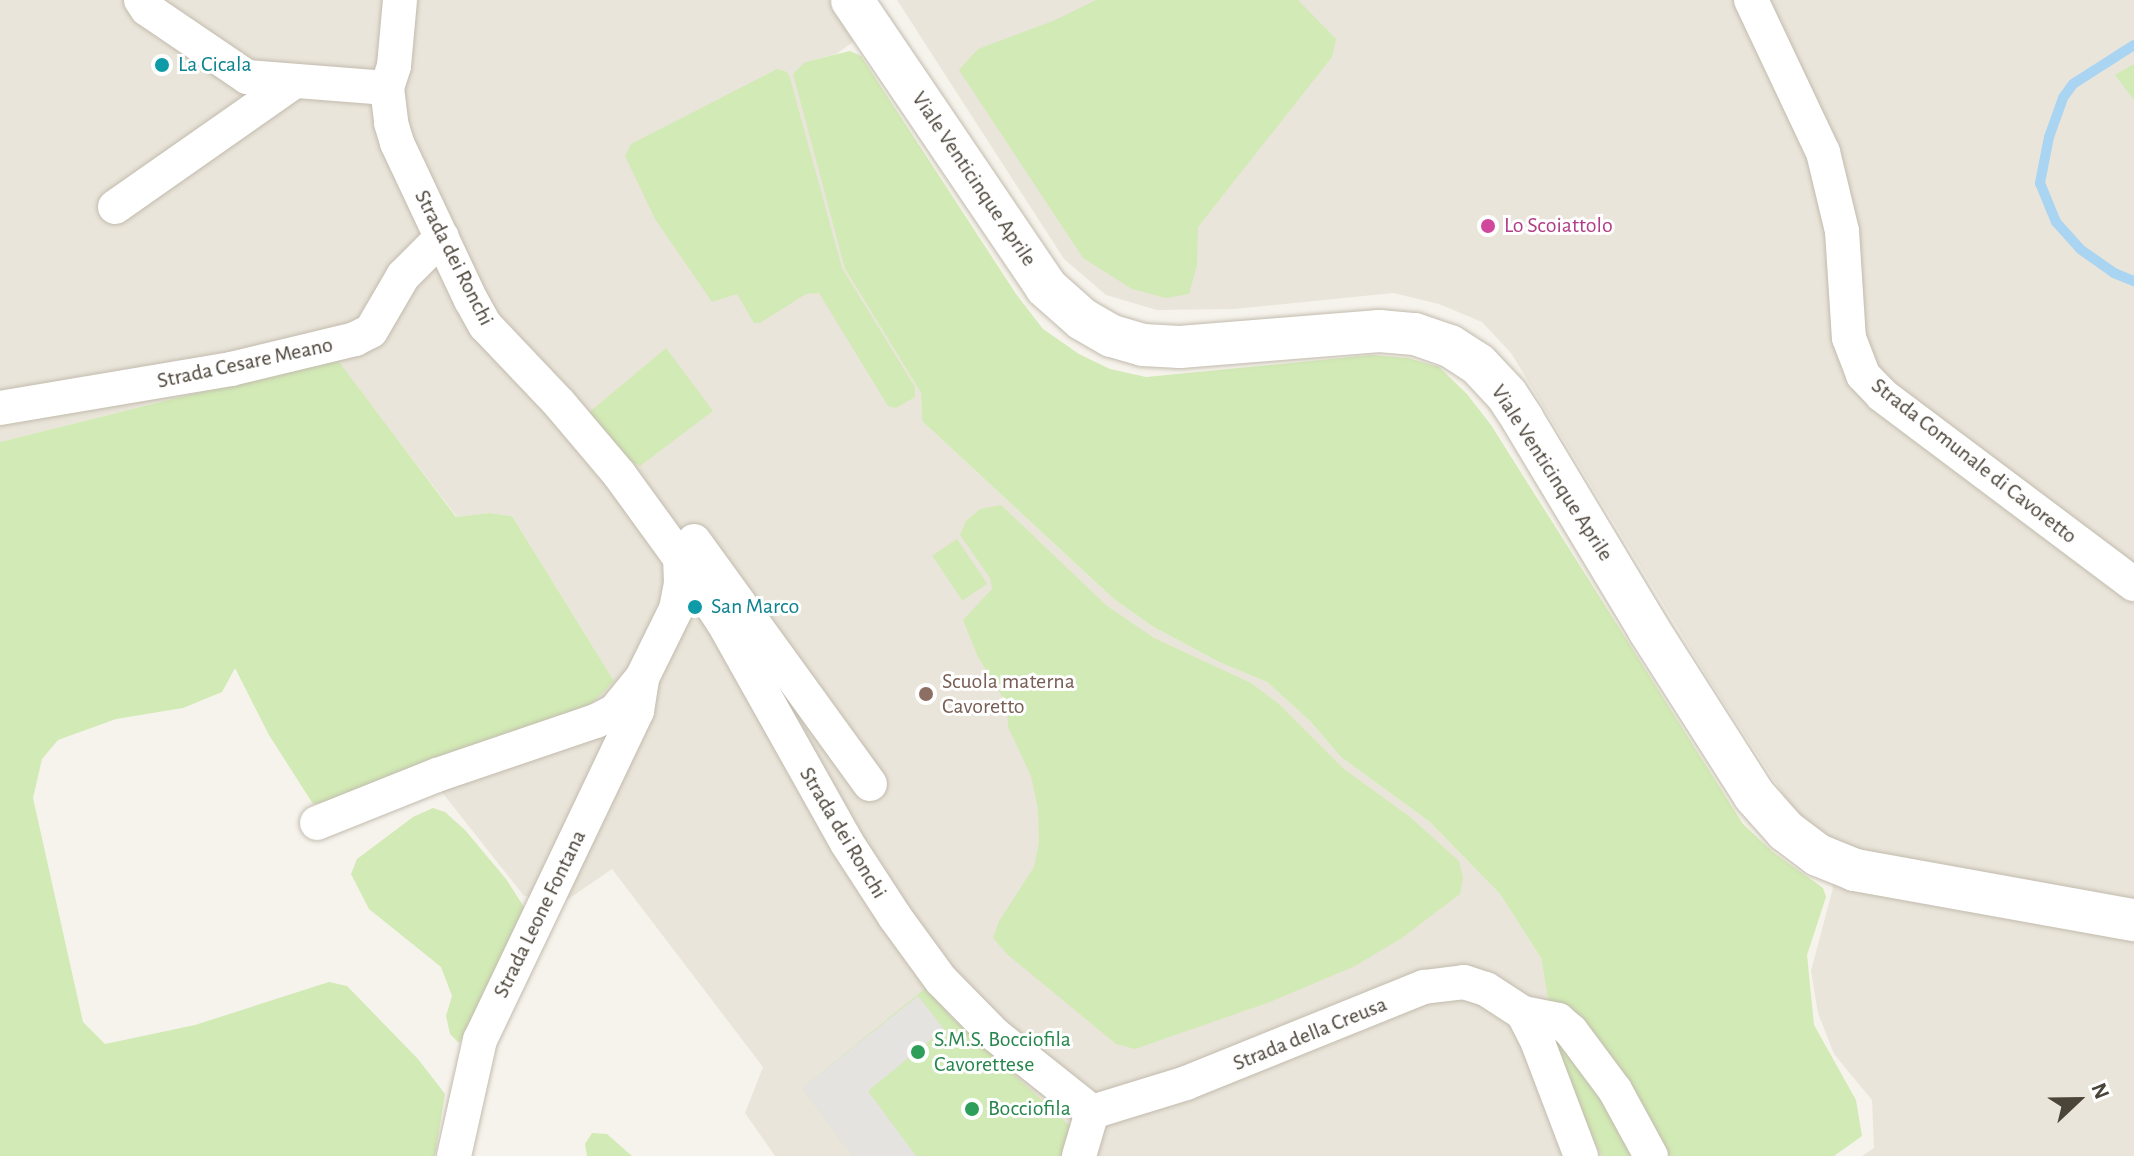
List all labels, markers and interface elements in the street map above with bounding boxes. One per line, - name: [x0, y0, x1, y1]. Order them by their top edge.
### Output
- place label: La Cicala: [178, 52, 252, 78]
- marker: La Cicala: [153, 56, 171, 74]
- street label: Viale Venticinque Aprile: [906, 87, 1042, 271]
- street label: Strada dei Ronchi: [408, 186, 500, 330]
- place label: Lo Scoiattolo: [1504, 213, 1613, 239]
- marker: Lo Scoiattolo: [1479, 217, 1497, 235]
- street label: Strada Cesare Meano: [155, 331, 335, 395]
- street label: Strada Comunale di Cavoretto: [1866, 373, 2082, 549]
- street label: Viale Venticinque Aprile: [1485, 380, 1619, 566]
- place label: San Marco: [711, 594, 799, 620]
- marker: San Marco: [686, 598, 704, 616]
- place label: Scuola materna Cavoretto: [942, 668, 1075, 720]
- marker: Scuola materna Cavoretto: [917, 685, 935, 703]
- street label: Strada dei Ronchi: [793, 762, 893, 904]
- street label: Strada Leone Fontana: [488, 826, 592, 1002]
- street label: Strada della Creusa: [1229, 991, 1391, 1077]
- place label: S.M.S. Bocciofila Cavorettese: [934, 1026, 1071, 1078]
- marker: S.M.S. Bocciofila Cavorettese: [909, 1043, 927, 1061]
- north arrow: [2038, 1060, 2118, 1140]
- text: N: [2087, 1080, 2113, 1102]
- place label: Bocciofila: [988, 1096, 1071, 1122]
- marker: Bocciofila: [963, 1100, 981, 1118]

